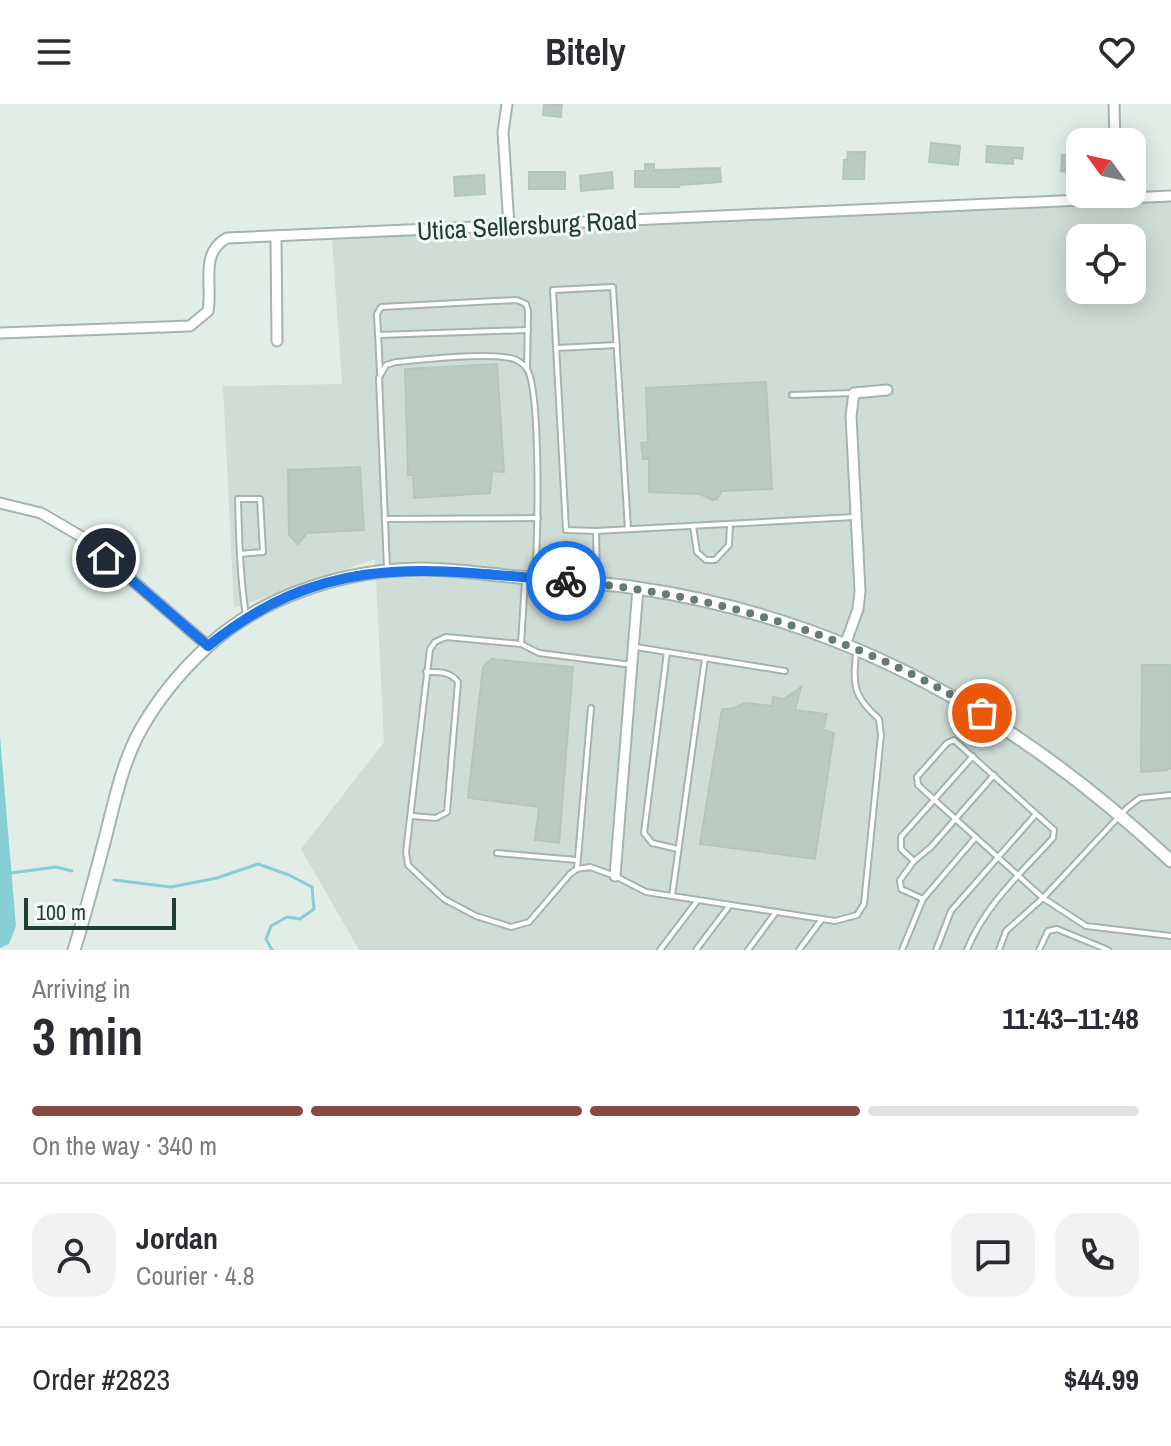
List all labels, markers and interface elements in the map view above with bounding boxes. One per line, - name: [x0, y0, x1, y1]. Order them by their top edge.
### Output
- text: Bitely: [545, 28, 626, 76]
- icon: menu: [32, 30, 76, 74]
- icon: heart: [1095, 30, 1139, 74]
- north arrow: [1066, 128, 1146, 208]
- map controls: [1066, 128, 1146, 304]
- street label: Utica Sellersburg Road: [416, 202, 638, 248]
- button: locate: [1066, 224, 1146, 304]
- pin: [72, 524, 140, 592]
- icon: home: [84, 536, 128, 580]
- courier: [526, 541, 606, 621]
- icon: bike: [544, 559, 588, 603]
- pin: [948, 679, 1016, 747]
- icon: bag: [960, 691, 1004, 735]
- scale bar: [24, 894, 176, 930]
- text: 100 m: [36, 897, 86, 927]
- text: Arriving in: [32, 971, 130, 1006]
- text: 11:43–11:48: [1002, 998, 1139, 1038]
- text: 3 min: [32, 1001, 143, 1071]
- text: On the way · 340 m: [32, 1128, 217, 1163]
- button: person: [32, 1213, 116, 1297]
- button: chat: [951, 1213, 1035, 1297]
- button: phone: [1055, 1213, 1139, 1297]
- text: Jordan: [136, 1218, 218, 1258]
- text: Courier · 4.8: [136, 1258, 255, 1293]
- text: Order #2823: [32, 1359, 170, 1399]
- text: $44.99: [1064, 1359, 1139, 1399]

